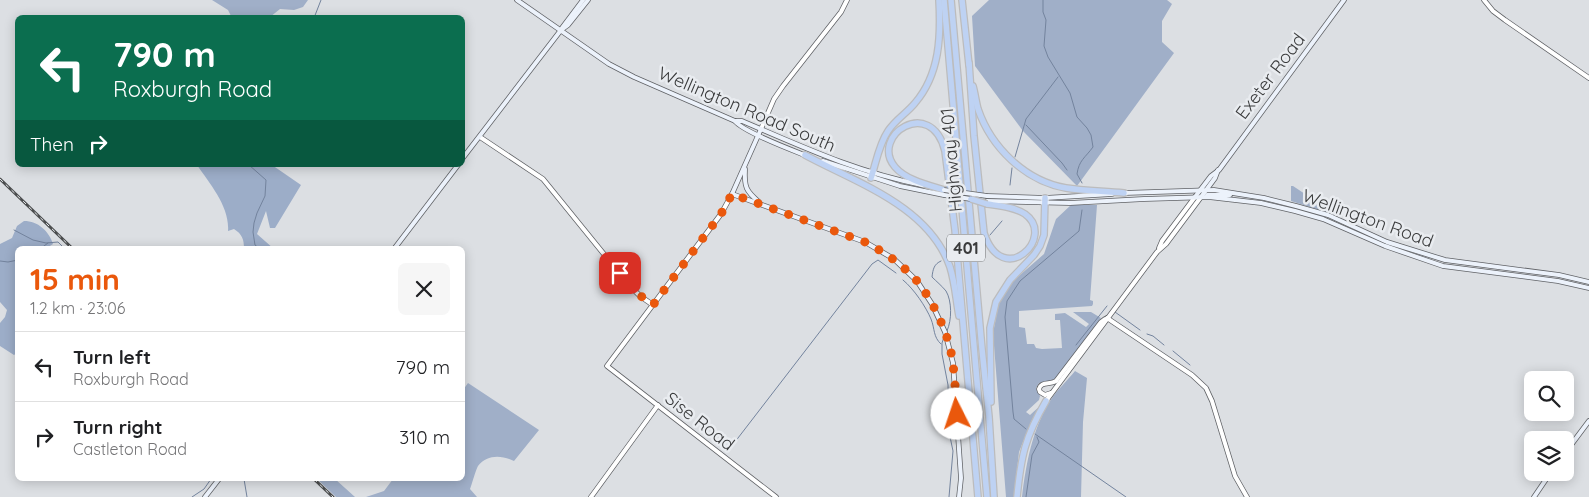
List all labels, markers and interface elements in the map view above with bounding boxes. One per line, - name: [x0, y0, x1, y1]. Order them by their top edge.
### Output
- street label: Exeter Road: [1230, 29, 1310, 123]
- text: 790 m: [113, 32, 216, 76]
- icon: left: [30, 35, 95, 100]
- street label: Wellington Road South: [655, 61, 839, 157]
- text: Roxburgh Road: [113, 75, 272, 103]
- street label: Highway 401: [935, 107, 967, 213]
- icon: right: [84, 130, 112, 158]
- text: Then: [30, 132, 74, 156]
- street label: Wellington Road: [1299, 184, 1437, 252]
- road number: 401: [947, 234, 985, 262]
- pin: [599, 252, 641, 294]
- icon: arrive: [606, 259, 634, 287]
- text: 15 min: [30, 260, 120, 298]
- button: close: [398, 263, 450, 315]
- text: 1.2 km · 23:06: [30, 298, 125, 318]
- text: Turn left: [73, 345, 151, 369]
- icon: left: [30, 353, 58, 381]
- text: 790 m: [396, 355, 450, 379]
- text: Roxburgh Road: [73, 369, 189, 389]
- map controls: [1524, 371, 1574, 481]
- button: search: [1524, 371, 1574, 421]
- street label: Sise Road: [661, 387, 739, 455]
- position arrow: [930, 387, 982, 439]
- text: Turn right: [73, 415, 162, 439]
- icon: right: [30, 423, 58, 451]
- text: 310 m: [399, 425, 450, 449]
- button: layers: [1524, 431, 1574, 481]
- text: Castleton Road: [73, 439, 187, 459]

